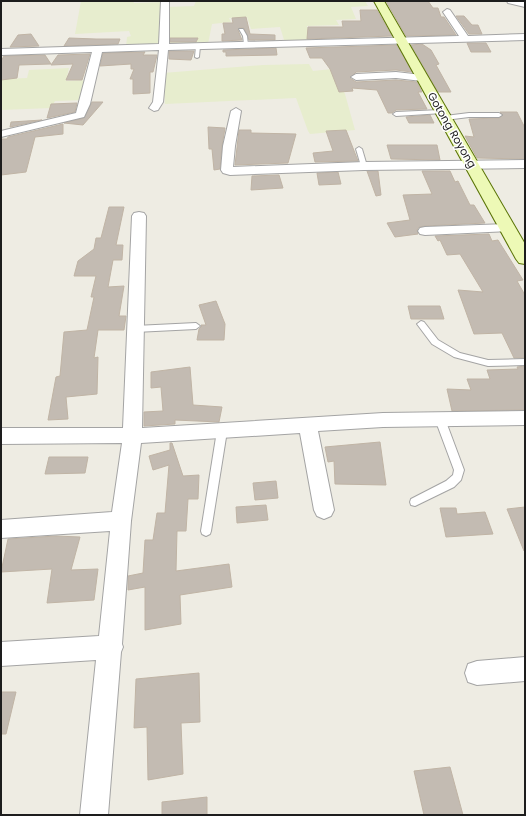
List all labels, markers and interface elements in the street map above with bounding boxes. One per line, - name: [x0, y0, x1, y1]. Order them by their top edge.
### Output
- street label: Gotong Royong: [424, 89, 480, 171]

